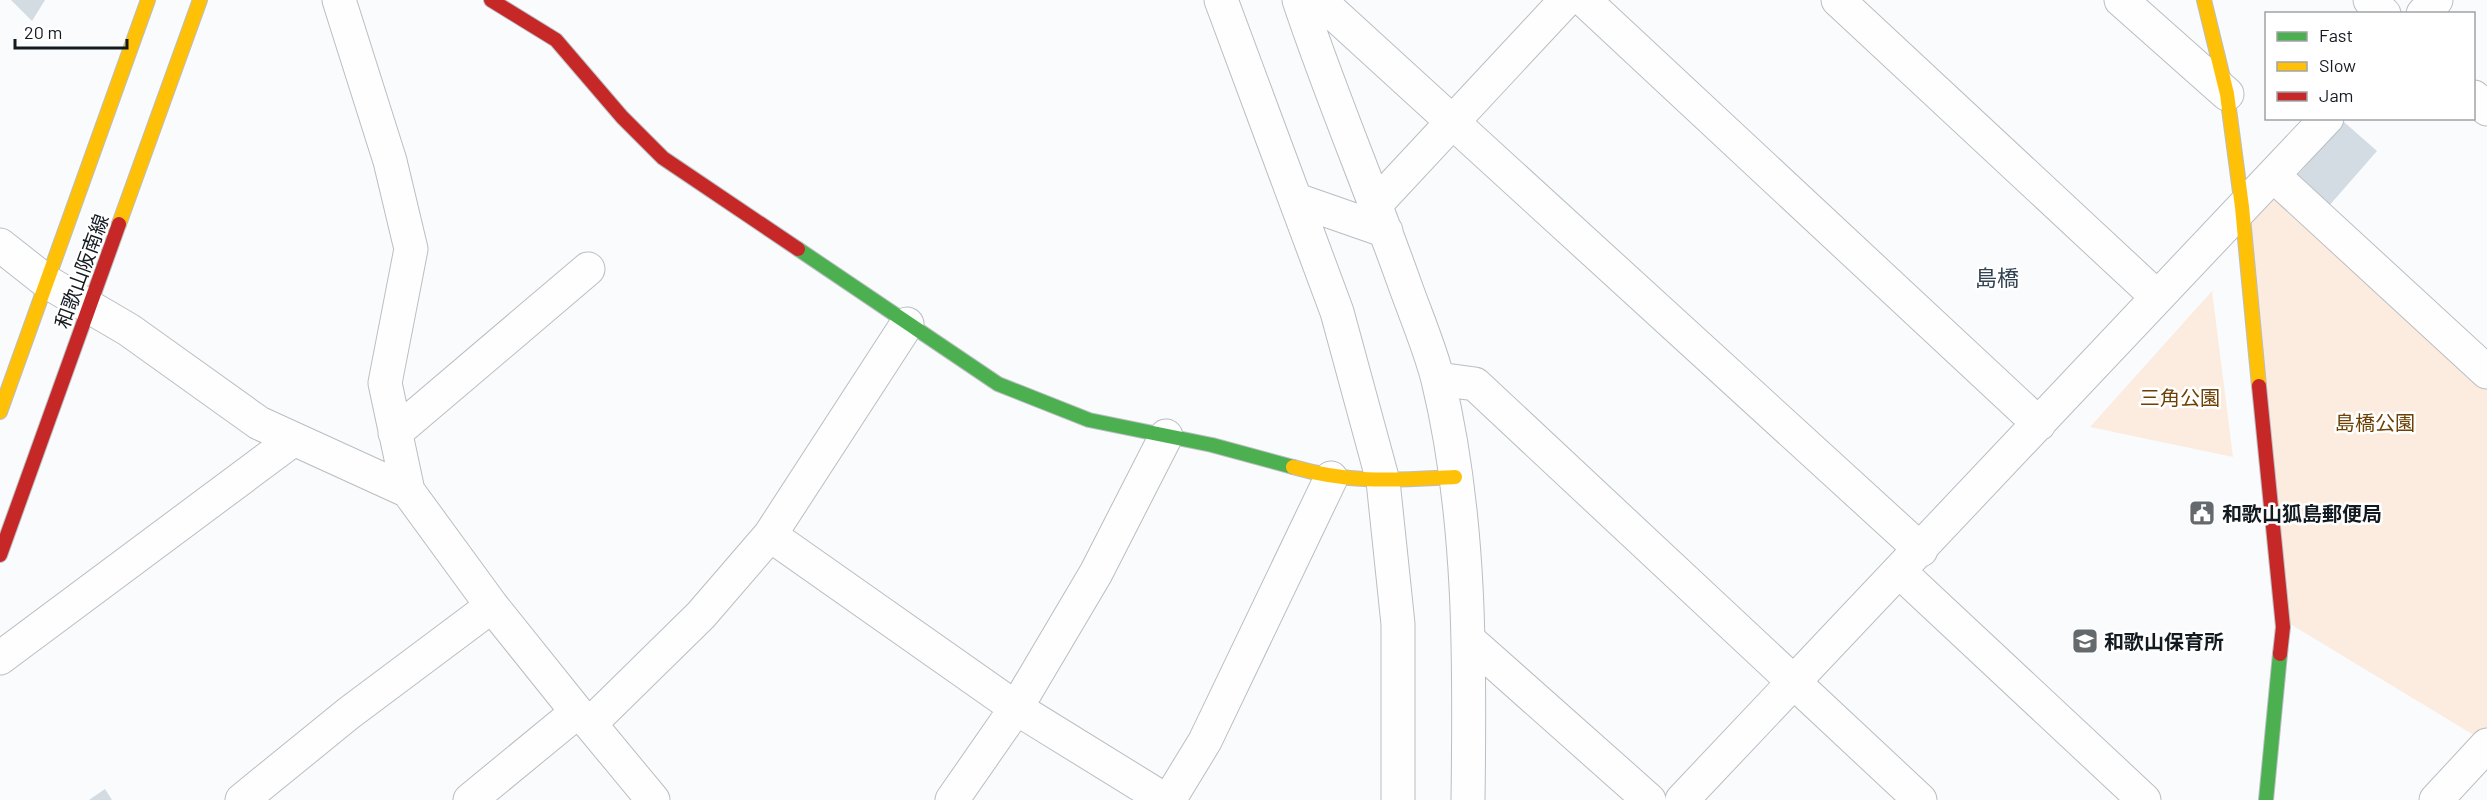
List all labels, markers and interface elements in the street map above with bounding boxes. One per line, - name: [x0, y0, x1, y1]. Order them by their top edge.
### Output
- scale bar: [15, 12, 128, 50]
- legend: [2265, 12, 2475, 120]
- text: 20 m: [24, 21, 62, 43]
- text: Fast: [2319, 24, 2353, 46]
- text: Slow: [2319, 54, 2356, 76]
- text: Jam: [2319, 84, 2353, 106]
- street label: 和歌山阪南線: [49, 211, 113, 331]
- district label: 島橋: [1975, 264, 2019, 290]
- park label: 三角公園: [2140, 385, 2220, 409]
- park label: 島橋公園: [2335, 410, 2415, 434]
- public building icon: 和歌山狐島郵便局: [2187, 498, 2217, 528]
- place label: 和歌山狐島郵便局: [2222, 501, 2382, 525]
- school or university icon: 和歌山保育所: [2070, 626, 2100, 656]
- place label: 和歌山保育所: [2104, 629, 2224, 653]

